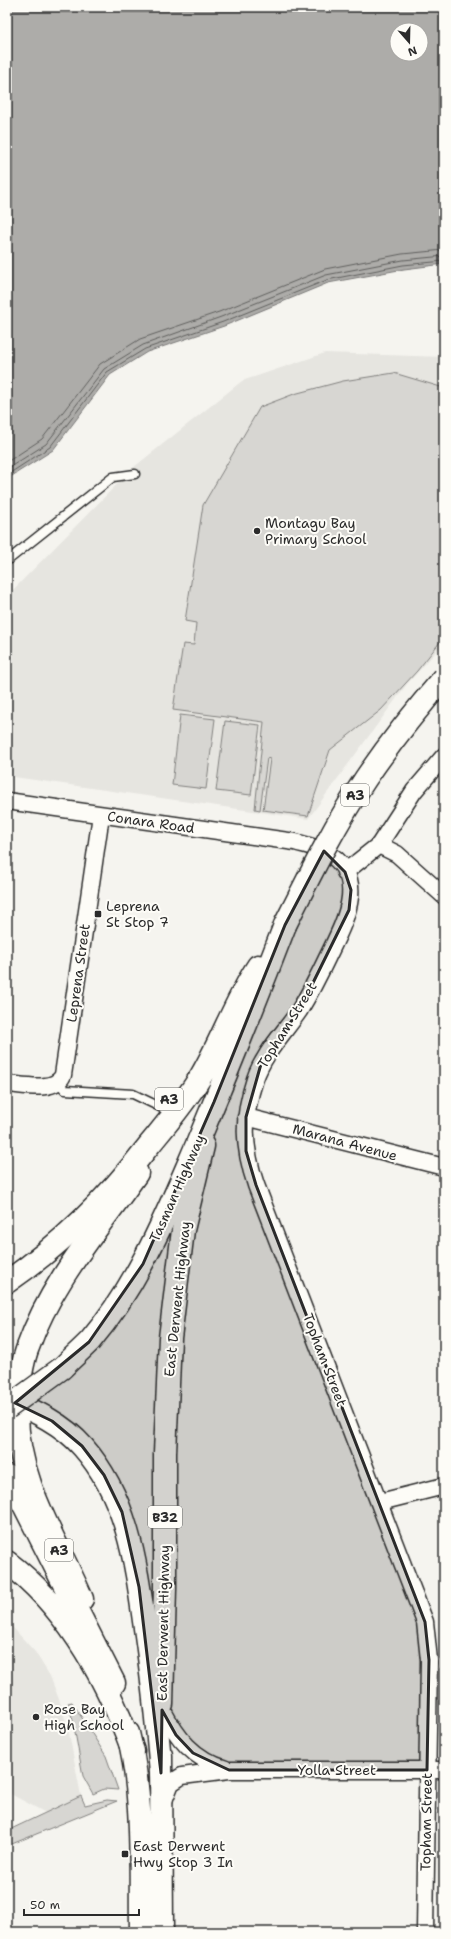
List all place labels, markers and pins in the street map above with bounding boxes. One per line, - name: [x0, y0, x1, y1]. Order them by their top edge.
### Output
- place label: Montagu Bay Primary School: [265, 514, 367, 548]
- marker: Montagu Bay Primary School: [252, 526, 262, 536]
- place label: Leprena St Stop 7: [106, 897, 169, 931]
- marker: Leprena St Stop 7: [93, 909, 103, 919]
- place label: Rose Bay High School: [44, 1700, 125, 1734]
- marker: Rose Bay High School: [31, 1712, 41, 1722]
- place label: East Derwent Hwy Stop 3 In: [133, 1837, 234, 1871]
- marker: East Derwent Hwy Stop 3 In: [120, 1849, 130, 1859]

